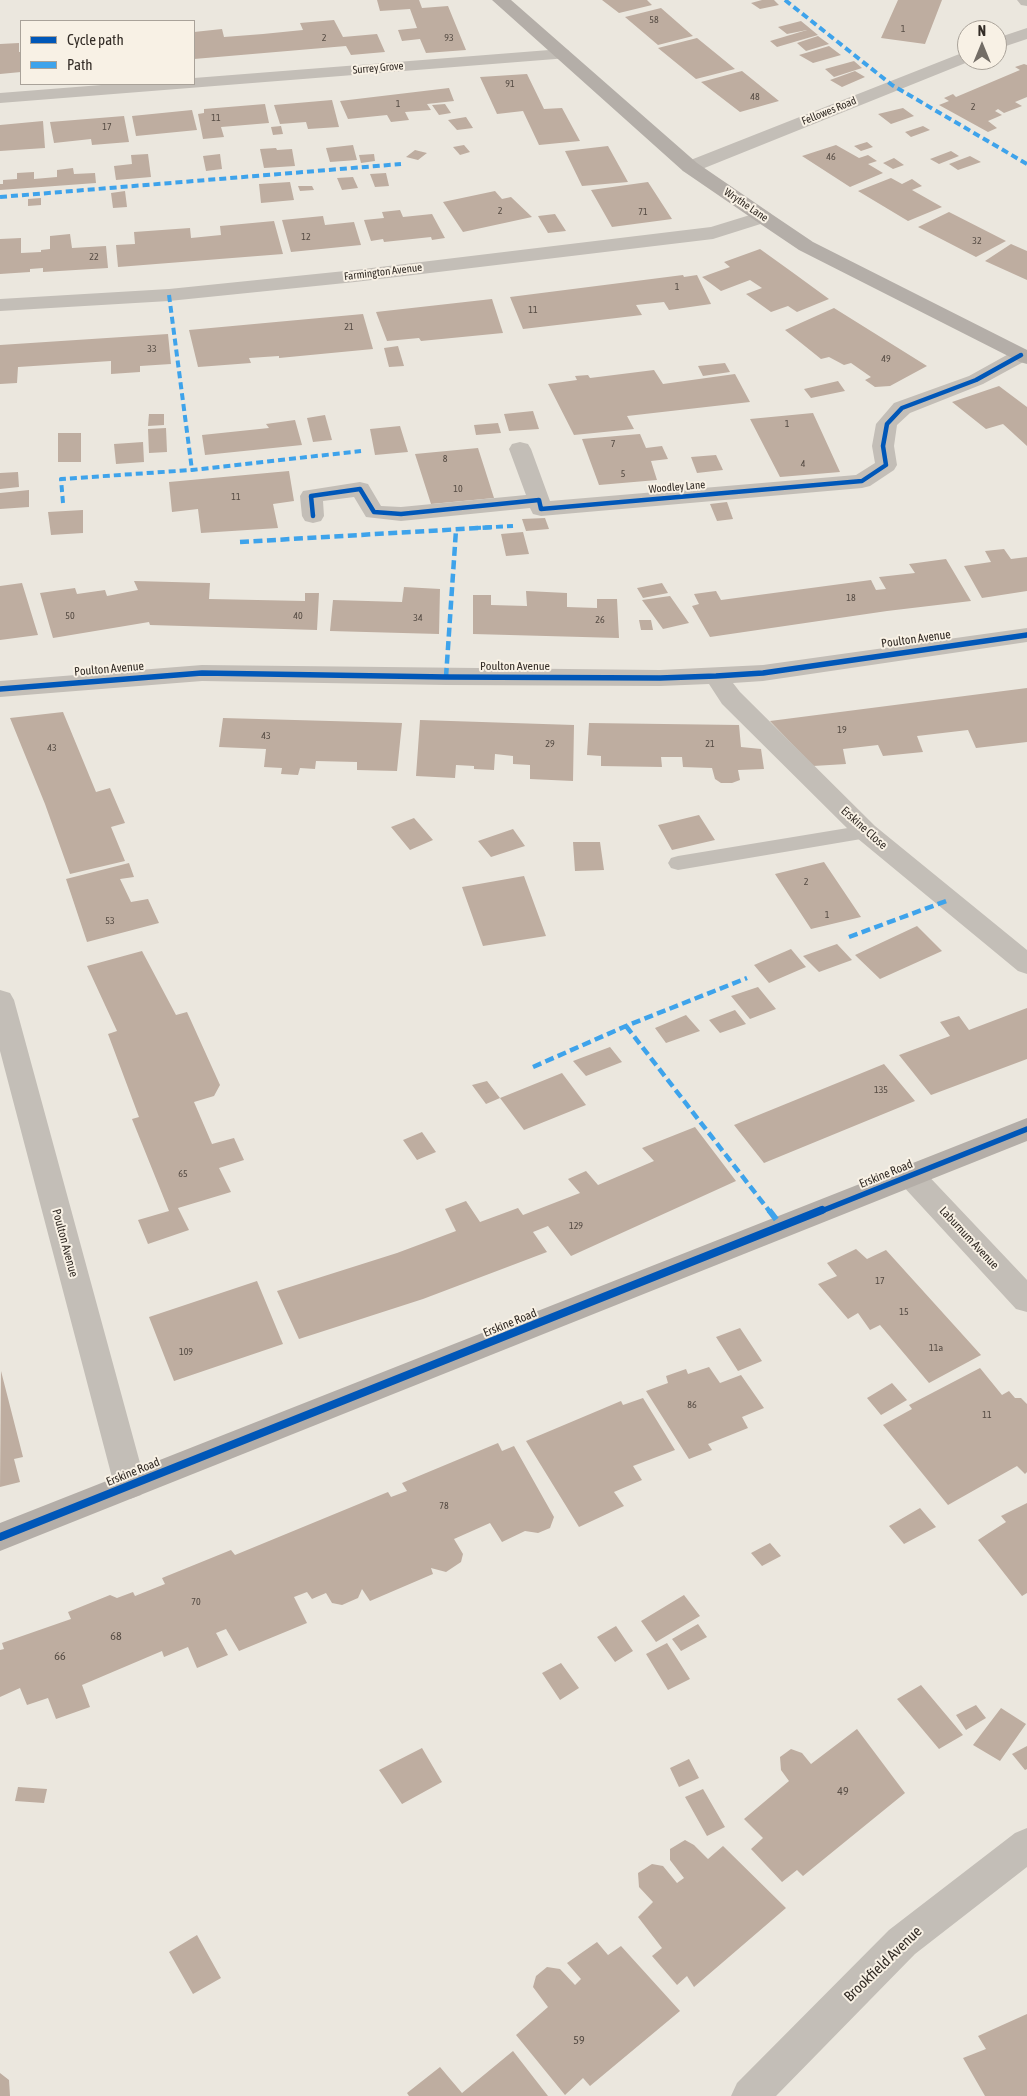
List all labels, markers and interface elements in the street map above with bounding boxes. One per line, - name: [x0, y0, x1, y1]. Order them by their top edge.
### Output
- house number: 58: [649, 14, 659, 26]
- legend: [20, 20, 195, 85]
- north arrow: [957, 20, 1007, 70]
- house number: 1: [901, 23, 905, 35]
- text: N: [978, 23, 986, 39]
- text: Cycle path: [67, 31, 124, 48]
- house number: 2: [322, 32, 326, 44]
- house number: 93: [444, 32, 454, 44]
- text: Path: [67, 56, 93, 73]
- street label: Surrey Grove: [352, 59, 404, 77]
- house number: 91: [505, 78, 515, 90]
- house number: 48: [750, 91, 760, 103]
- street label: Fellowes Road: [800, 94, 858, 128]
- house number: 1: [396, 98, 400, 110]
- house number: 2: [971, 101, 975, 113]
- house number: 11: [211, 112, 221, 124]
- house number: 17: [102, 121, 112, 133]
- house number: 46: [826, 151, 836, 163]
- street label: Wrythe Lane: [721, 185, 771, 225]
- house number: 2: [498, 205, 502, 217]
- house number: 71: [638, 206, 648, 218]
- house number: 12: [301, 231, 311, 243]
- house number: 32: [972, 235, 982, 247]
- house number: 22: [89, 251, 99, 263]
- street label: Farmington Avenue: [343, 261, 423, 283]
- house number: 1: [675, 281, 679, 293]
- house number: 11: [528, 304, 538, 316]
- house number: 21: [344, 321, 354, 333]
- house number: 33: [147, 343, 157, 355]
- house number: 49: [881, 353, 891, 365]
- house number: 1: [785, 418, 789, 430]
- house number: 7: [611, 438, 615, 450]
- house number: 8: [443, 453, 447, 465]
- house number: 4: [801, 458, 805, 470]
- house number: 5: [621, 468, 625, 480]
- street label: Woodley Lane: [648, 478, 706, 496]
- house number: 10: [453, 483, 463, 495]
- house number: 11: [231, 491, 241, 503]
- house number: 18: [846, 592, 856, 604]
- house number: 50: [65, 610, 75, 622]
- house number: 40: [293, 610, 303, 622]
- house number: 34: [413, 612, 423, 624]
- house number: 26: [595, 614, 605, 626]
- street label: Poulton Avenue: [880, 627, 952, 651]
- street label: Poulton Avenue: [73, 659, 145, 679]
- street label: Poulton Avenue: [480, 659, 550, 673]
- house number: 19: [837, 724, 847, 736]
- house number: 43: [261, 730, 271, 742]
- house number: 29: [545, 738, 555, 750]
- house number: 21: [705, 738, 715, 750]
- house number: 43: [47, 742, 57, 754]
- street label: Erskine Close: [838, 803, 890, 853]
- house number: 2: [804, 876, 808, 888]
- house number: 1: [825, 909, 829, 921]
- house number: 53: [105, 915, 115, 927]
- house number: 135: [874, 1084, 888, 1096]
- street label: Erskine Road: [857, 1157, 915, 1191]
- house number: 65: [178, 1168, 188, 1180]
- street label: Laburnum Avenue: [936, 1204, 1002, 1272]
- street label: Poulton Avenue: [49, 1207, 81, 1279]
- house number: 129: [569, 1220, 583, 1232]
- house number: 17: [875, 1275, 885, 1287]
- street label: Erskine Road: [481, 1306, 539, 1340]
- house number: 15: [899, 1306, 909, 1318]
- house number: 11a: [929, 1342, 943, 1354]
- house number: 109: [179, 1346, 193, 1358]
- house number: 86: [687, 1399, 697, 1411]
- house number: 11: [982, 1409, 992, 1421]
- street label: Erskine Road: [104, 1455, 162, 1489]
- house number: 78: [439, 1500, 449, 1512]
- house number: 70: [191, 1596, 201, 1608]
- house number: 68: [110, 1629, 122, 1643]
- house number: 66: [54, 1649, 66, 1663]
- house number: 49: [837, 1784, 849, 1798]
- street label: Brookfield Avenue: [840, 1922, 926, 2006]
- house number: 59: [573, 2033, 585, 2047]

